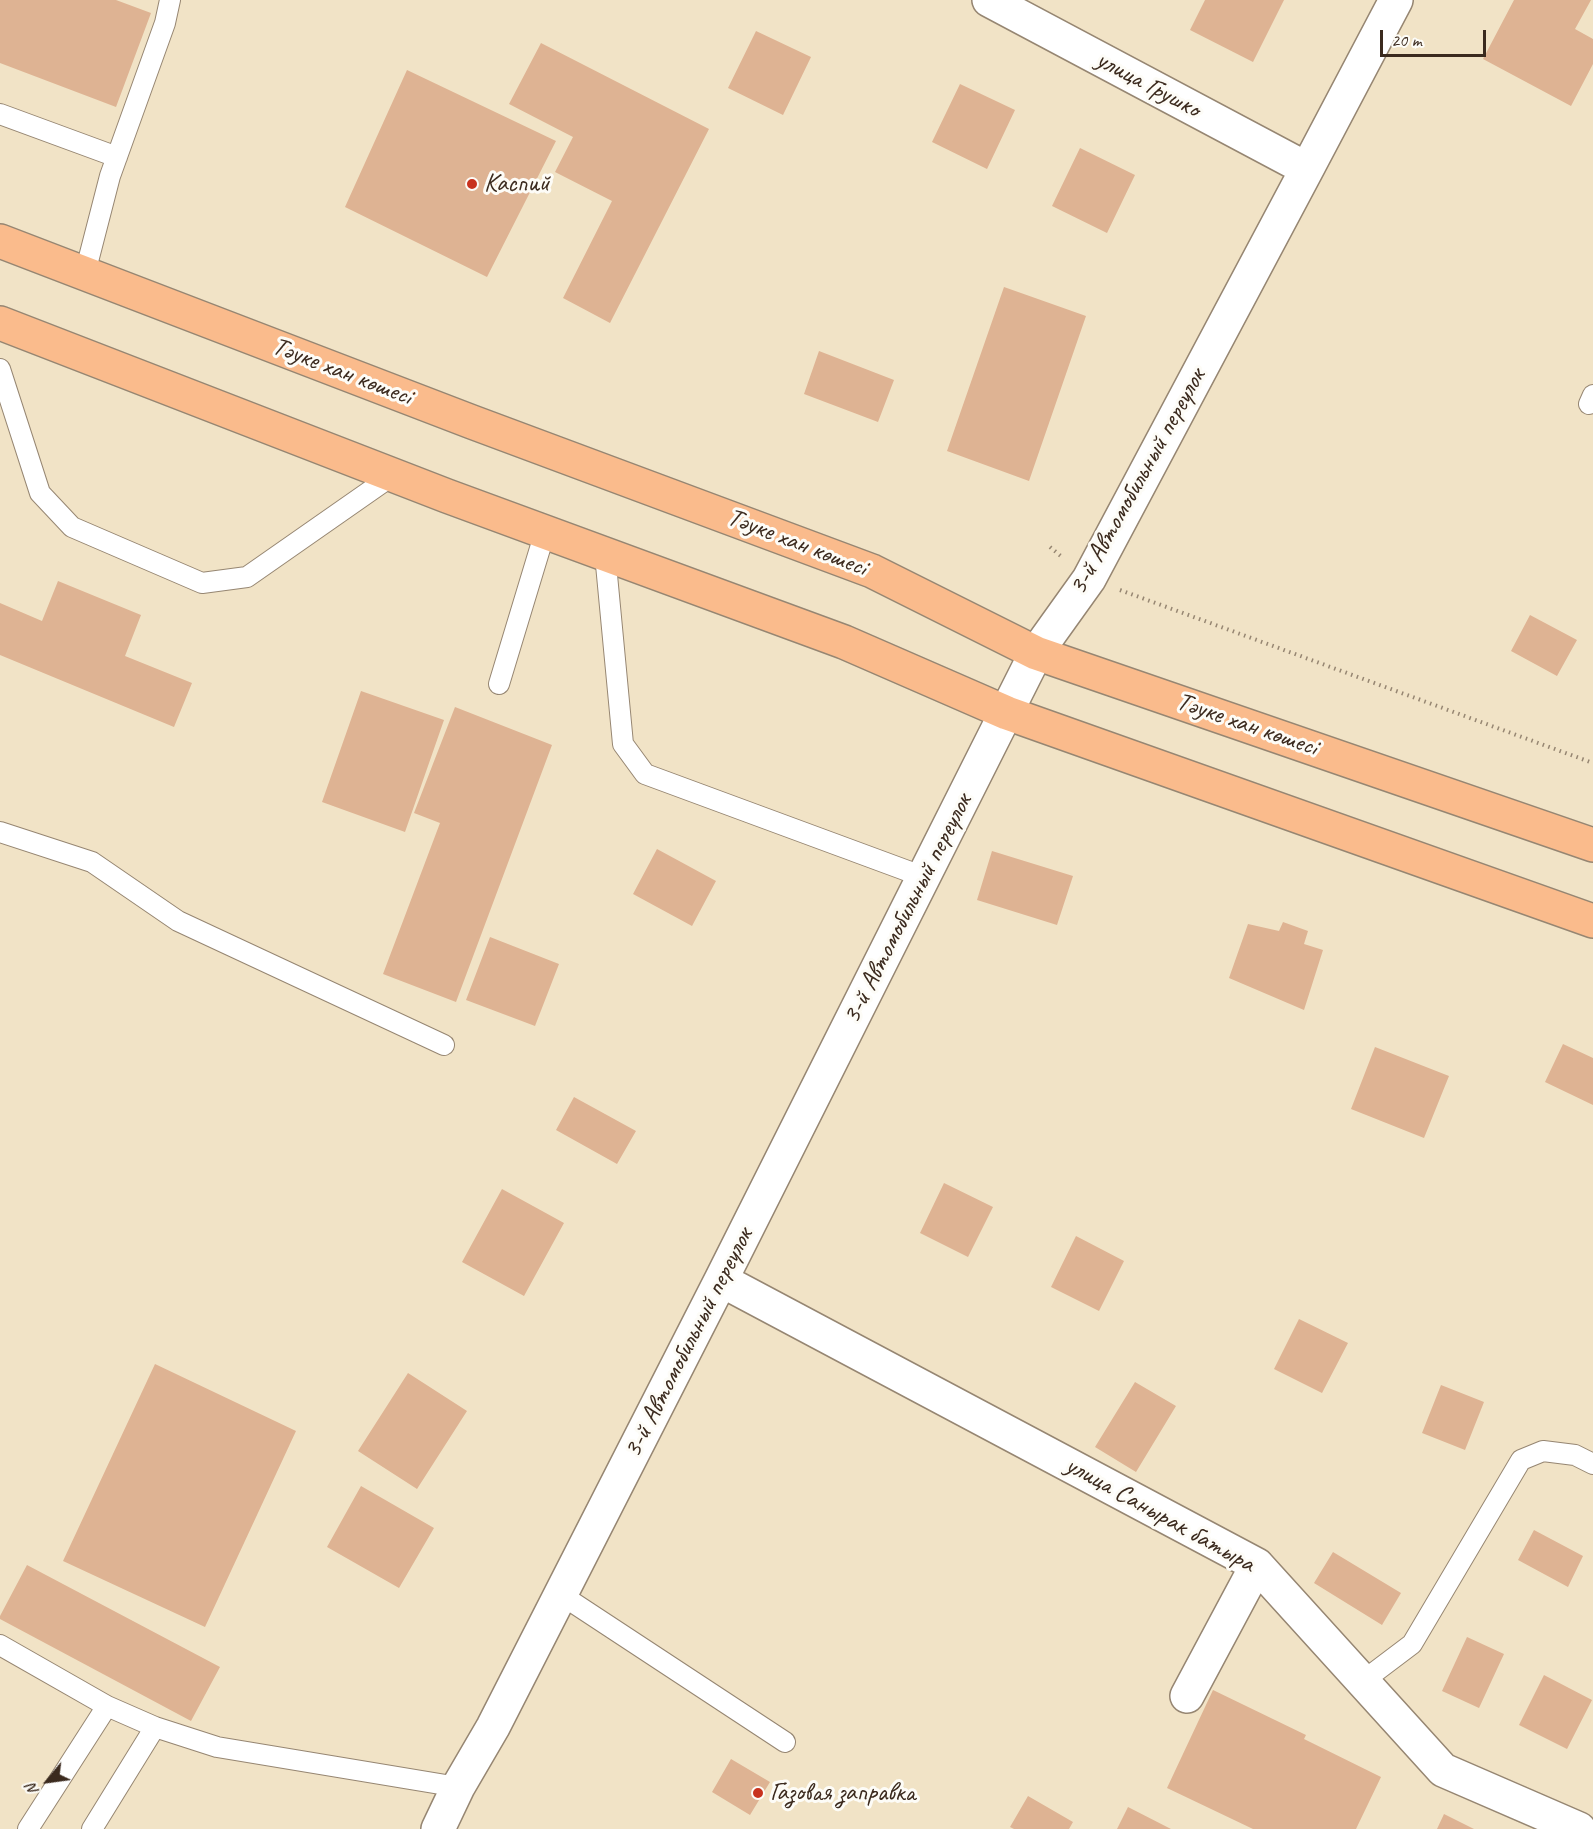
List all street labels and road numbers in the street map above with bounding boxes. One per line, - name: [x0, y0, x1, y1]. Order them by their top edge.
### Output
- street label: улица Грушко: [1091, 45, 1205, 125]
- street label: Тәуке хан көшесі: [268, 331, 416, 413]
- street label: 3-й Автомобильный переулок: [1063, 364, 1213, 600]
- street label: Тәуке хан көшесі: [723, 502, 871, 584]
- street label: Тәуке хан көшесі: [1172, 686, 1322, 764]
- street label: 3-й Автомобильный переулок: [837, 789, 979, 1029]
- street label: 3-й Автомобильный переулок: [618, 1223, 760, 1463]
- street label: улица Санырак батыра: [1060, 1450, 1260, 1580]

